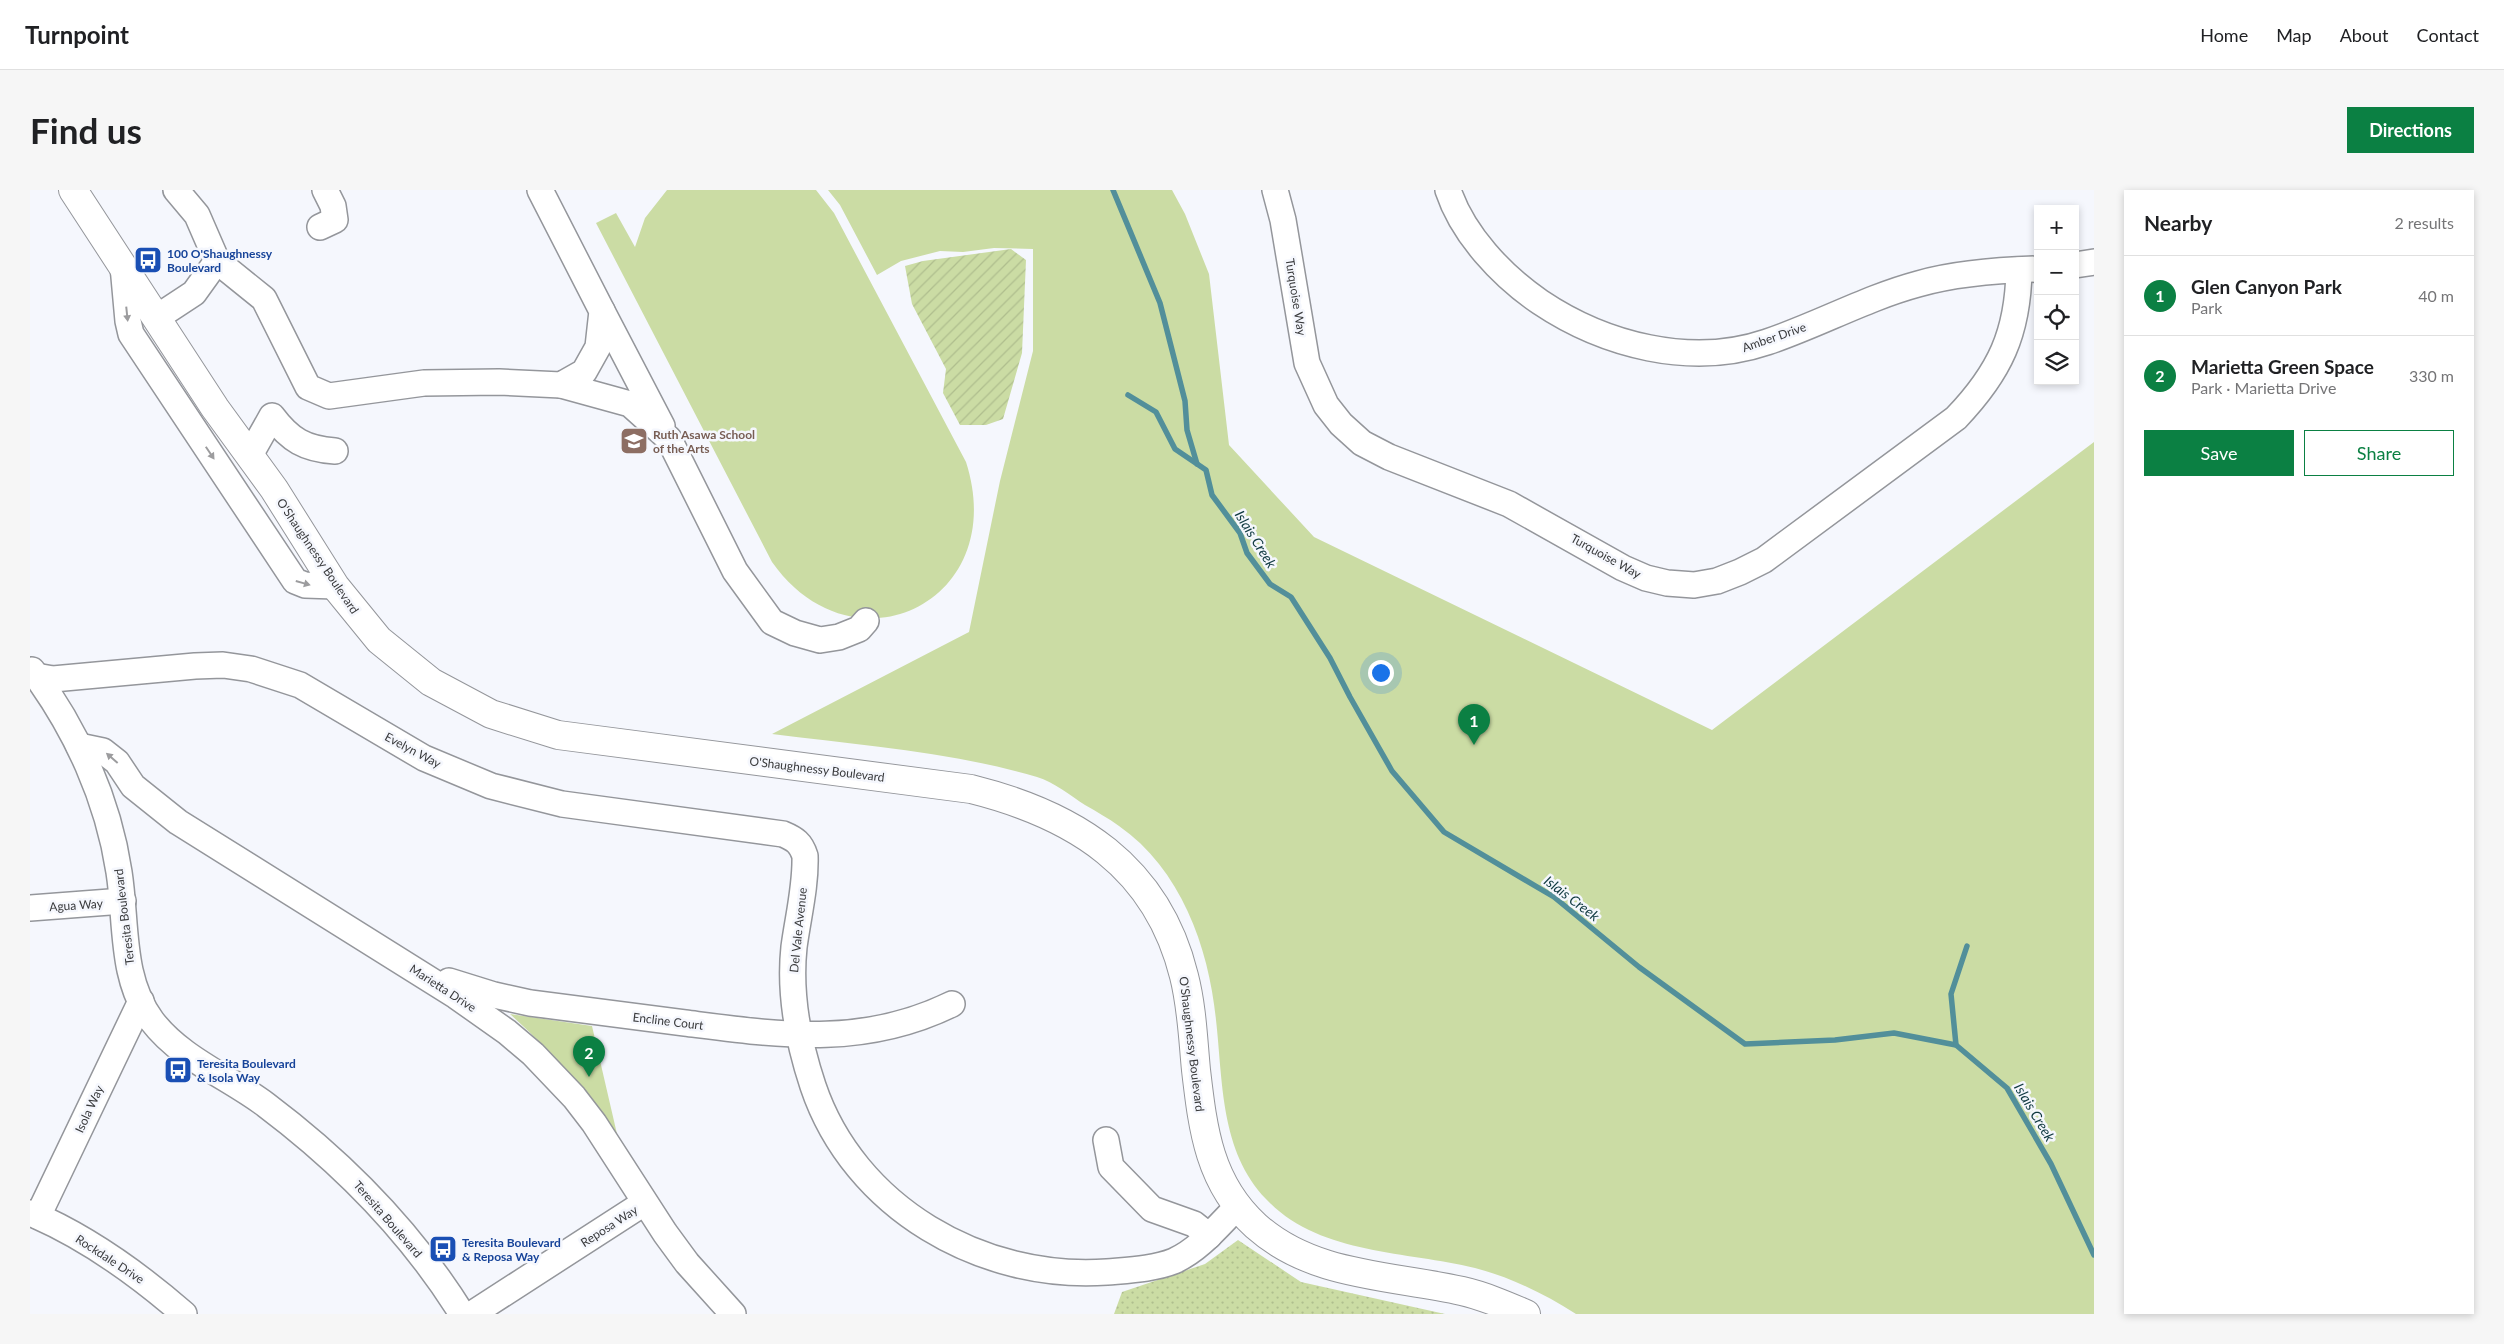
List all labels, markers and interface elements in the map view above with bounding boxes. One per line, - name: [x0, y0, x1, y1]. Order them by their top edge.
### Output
- text: Turnpoint: [25, 20, 129, 49]
- text: Home: [2200, 24, 2248, 46]
- text: Map: [2276, 24, 2312, 46]
- text: About: [2340, 24, 2389, 46]
- text: Contact: [2417, 24, 2479, 46]
- button: Directions: [2347, 107, 2474, 153]
- text: Find us: [30, 109, 142, 151]
- map controls: [2034, 205, 2079, 385]
- button: +: [2034, 205, 2079, 250]
- text: Nearby: [2144, 210, 2212, 235]
- text: 2 results: [2394, 213, 2454, 232]
- bus stop icon: 100 O'Shaughnessy Boulevard: [133, 245, 163, 275]
- place label: 100 O'Shaughnessy Boulevard: [167, 246, 273, 275]
- button: −: [2034, 250, 2079, 295]
- street label: Turquoise Way: [1282, 257, 1310, 337]
- text: Glen Canyon Park: [2191, 275, 2342, 298]
- text: 1: [2155, 286, 2165, 305]
- text: 40 m: [2418, 286, 2454, 305]
- button: locate: [2034, 295, 2079, 340]
- text: Park: [2191, 298, 2222, 317]
- one-way arrow: [123, 307, 131, 323]
- street label: Amber Drive: [1740, 319, 1808, 355]
- button: layers: [2034, 340, 2079, 385]
- text: Marietta Green Space: [2191, 355, 2374, 378]
- text: 2: [2155, 366, 2165, 385]
- text: 330 m: [2409, 366, 2454, 385]
- text: Park · Marietta Drive: [2191, 378, 2336, 397]
- school or university icon: Ruth Asawa School of the Arts: [619, 426, 649, 456]
- place label: Ruth Asawa School of the Arts: [653, 427, 755, 456]
- button: Save: [2144, 430, 2294, 476]
- button: Share: [2304, 430, 2454, 476]
- one-way arrow: [205, 446, 215, 459]
- street label: O'Shaughnessy Boulevard: [274, 495, 362, 617]
- water label: Islais Creek: [1232, 507, 1281, 571]
- street label: Turquoise Way: [1568, 531, 1644, 582]
- one-way arrow: [295, 579, 311, 587]
- your location: [1368, 660, 1394, 686]
- pin: 1: [1458, 704, 1490, 745]
- street label: Evelyn Way: [382, 729, 444, 771]
- one-way arrow: [106, 752, 118, 764]
- street label: O'Shaughnessy Boulevard: [749, 753, 885, 785]
- street label: Teresita Boulevard: [111, 868, 137, 966]
- water label: Islais Creek: [1541, 872, 1603, 924]
- street label: Del Vale Avenue: [786, 887, 810, 973]
- street label: Agua Way: [49, 896, 104, 914]
- street label: Marietta Drive: [407, 961, 479, 1015]
- street label: O'Shaughnessy Boulevard: [1176, 976, 1208, 1112]
- street label: Encline Court: [632, 1009, 705, 1033]
- pin: 2: [573, 1036, 605, 1077]
- bus stop icon: Teresita Boulevard & Isola Way: [163, 1055, 193, 1085]
- place label: Teresita Boulevard & Isola Way: [197, 1056, 296, 1085]
- water label: Islais Creek: [2011, 1080, 2059, 1144]
- street label: Isola Way: [72, 1082, 107, 1135]
- street label: Teresita Boulevard: [351, 1178, 425, 1260]
- street label: Reposa Way: [578, 1202, 641, 1250]
- street label: Rockdale Drive: [73, 1231, 147, 1287]
- bus stop icon: Teresita Boulevard & Reposa Way: [428, 1234, 458, 1264]
- place label: Teresita Boulevard & Reposa Way: [462, 1235, 561, 1264]

